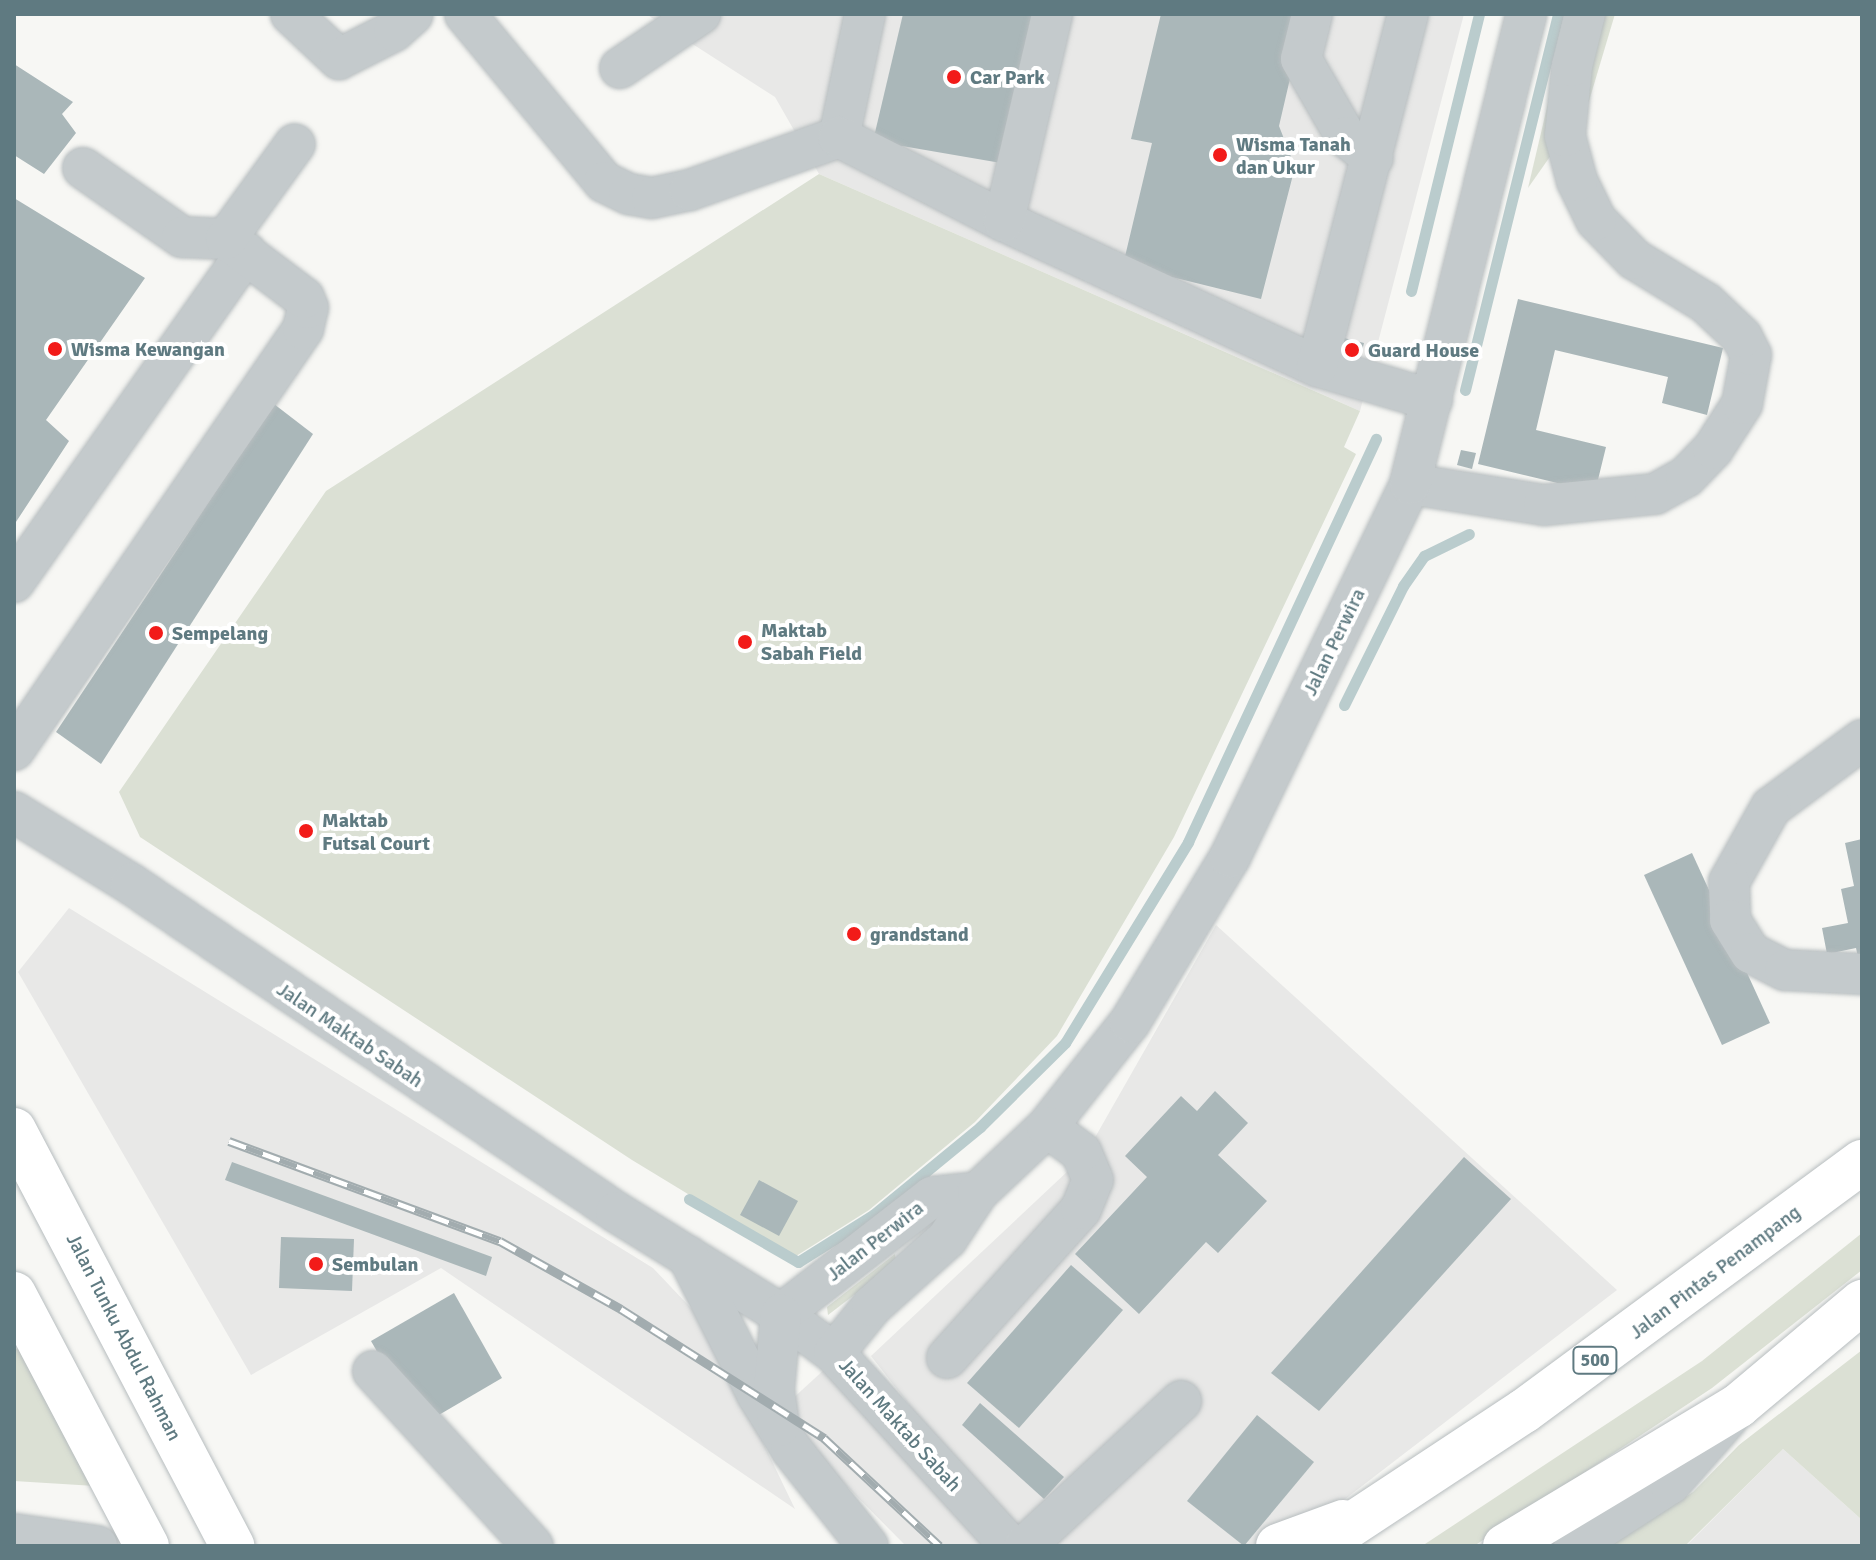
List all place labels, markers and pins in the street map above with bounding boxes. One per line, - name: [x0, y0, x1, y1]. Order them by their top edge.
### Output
- place label: Car Park: [970, 65, 1045, 89]
- marker: Car Park: [945, 68, 963, 86]
- place label: Wisma Tanah dan Ukur: [1236, 132, 1351, 179]
- marker: Wisma Tanah dan Ukur: [1211, 146, 1229, 164]
- place label: Wisma Kewangan: [71, 337, 225, 361]
- place label: Guard House: [1368, 338, 1479, 362]
- marker: Wisma Kewangan: [46, 340, 64, 358]
- marker: Guard House: [1343, 341, 1361, 359]
- place label: Maktab Sabah Field: [761, 618, 862, 665]
- place label: Sempelang: [172, 621, 268, 645]
- marker: Sempelang: [147, 624, 165, 642]
- marker: Maktab Sabah Field: [736, 633, 754, 651]
- place label: Maktab Futsal Court: [322, 808, 430, 855]
- marker: Maktab Futsal Court: [297, 822, 315, 840]
- place label: grandstand: [870, 922, 969, 946]
- marker: grandstand: [845, 925, 863, 943]
- place label: Sembulan: [332, 1252, 418, 1276]
- marker: Sembulan: [307, 1255, 325, 1273]

